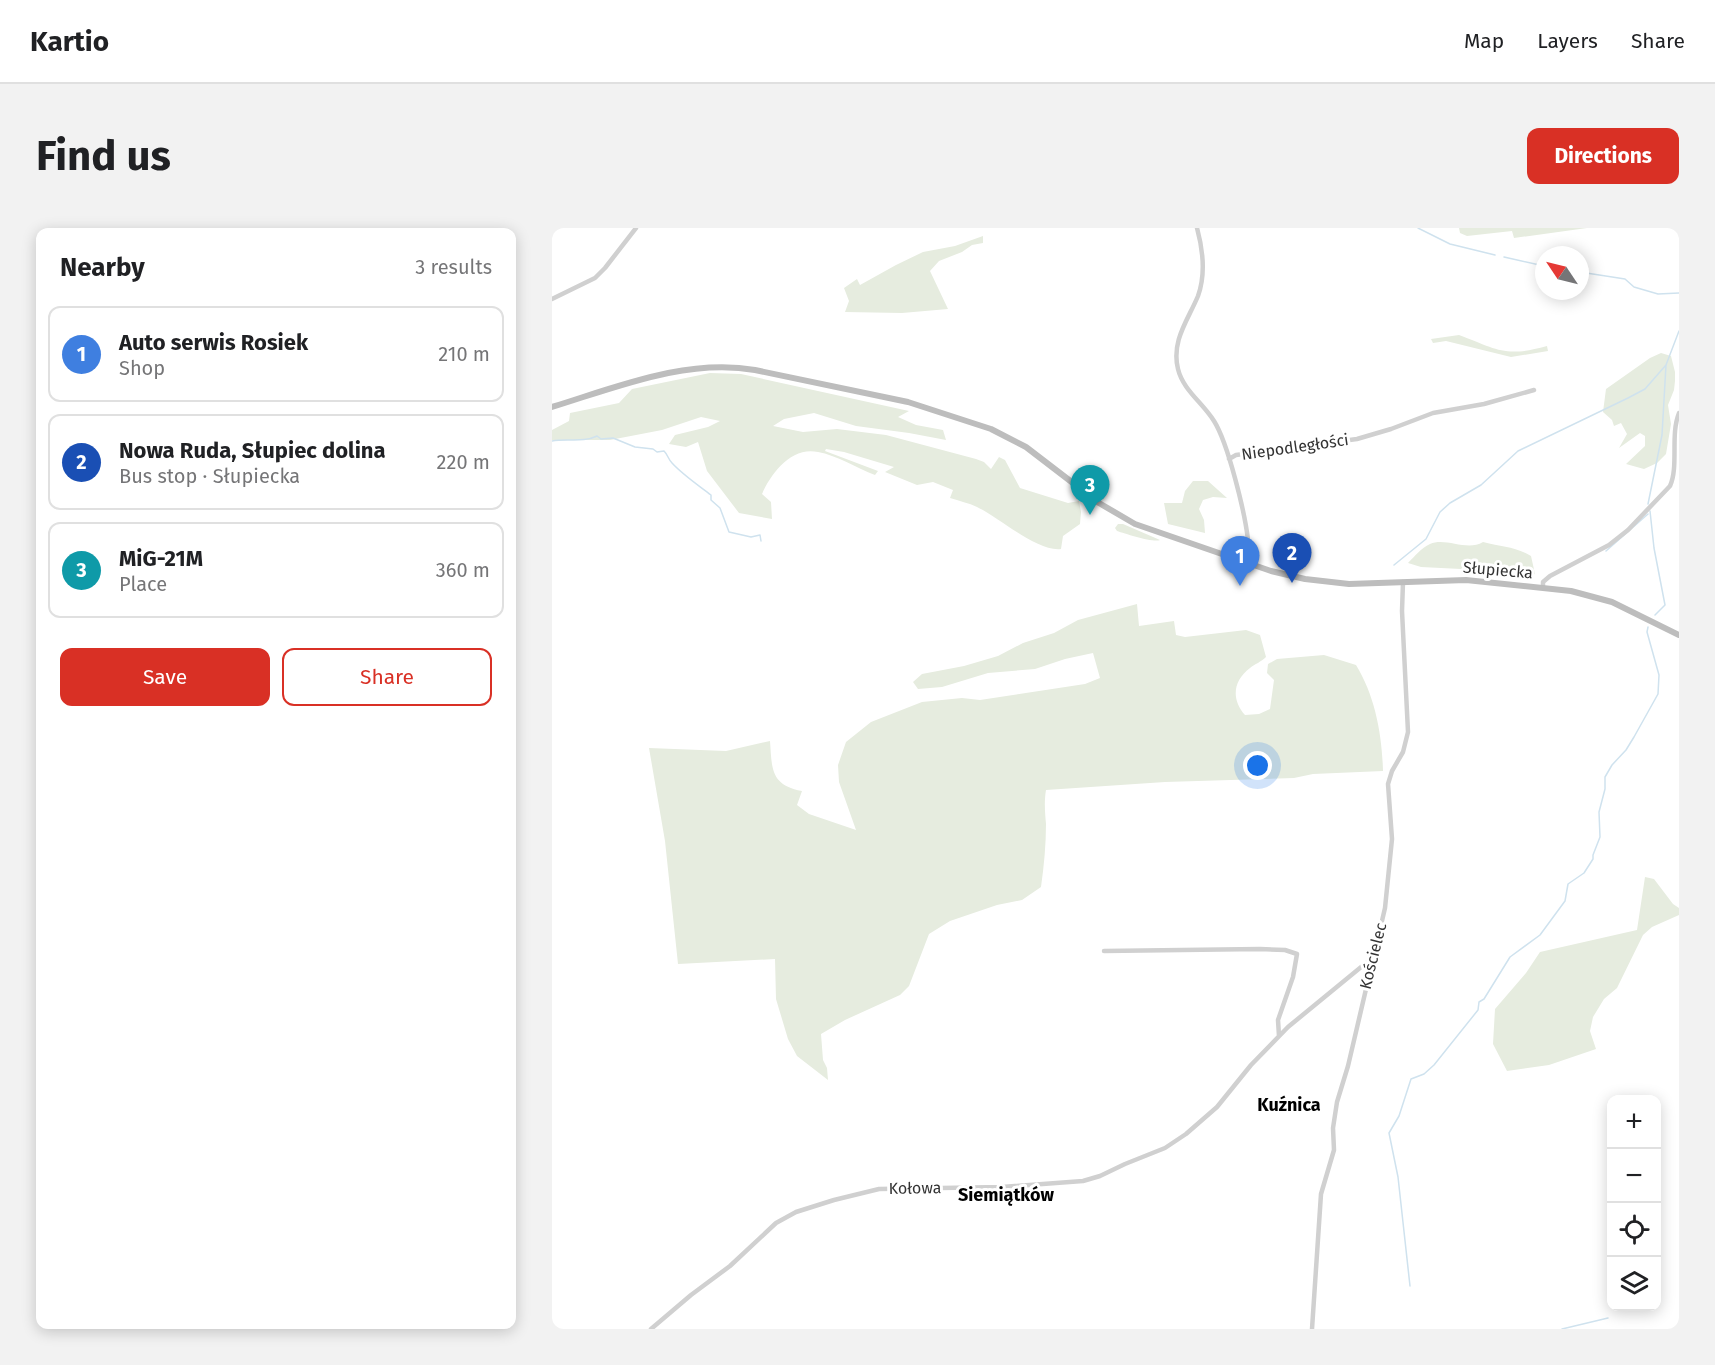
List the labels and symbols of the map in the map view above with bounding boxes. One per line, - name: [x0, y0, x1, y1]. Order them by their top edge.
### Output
- north arrow: [1535, 246, 1589, 300]
- street label: Niepodległości: [1240, 430, 1350, 464]
- pin: 3: [1070, 466, 1110, 515]
- pin: 2: [1272, 534, 1312, 583]
- pin: 1: [1220, 536, 1260, 586]
- street label: Słupiecka: [1462, 557, 1534, 583]
- your location: [1243, 751, 1272, 780]
- street label: Kościelec: [1356, 920, 1391, 991]
- district label: Kuźnica: [1257, 1094, 1321, 1116]
- street label: Kołowa: [888, 1178, 942, 1198]
- district label: Siemiątków: [958, 1184, 1055, 1206]

